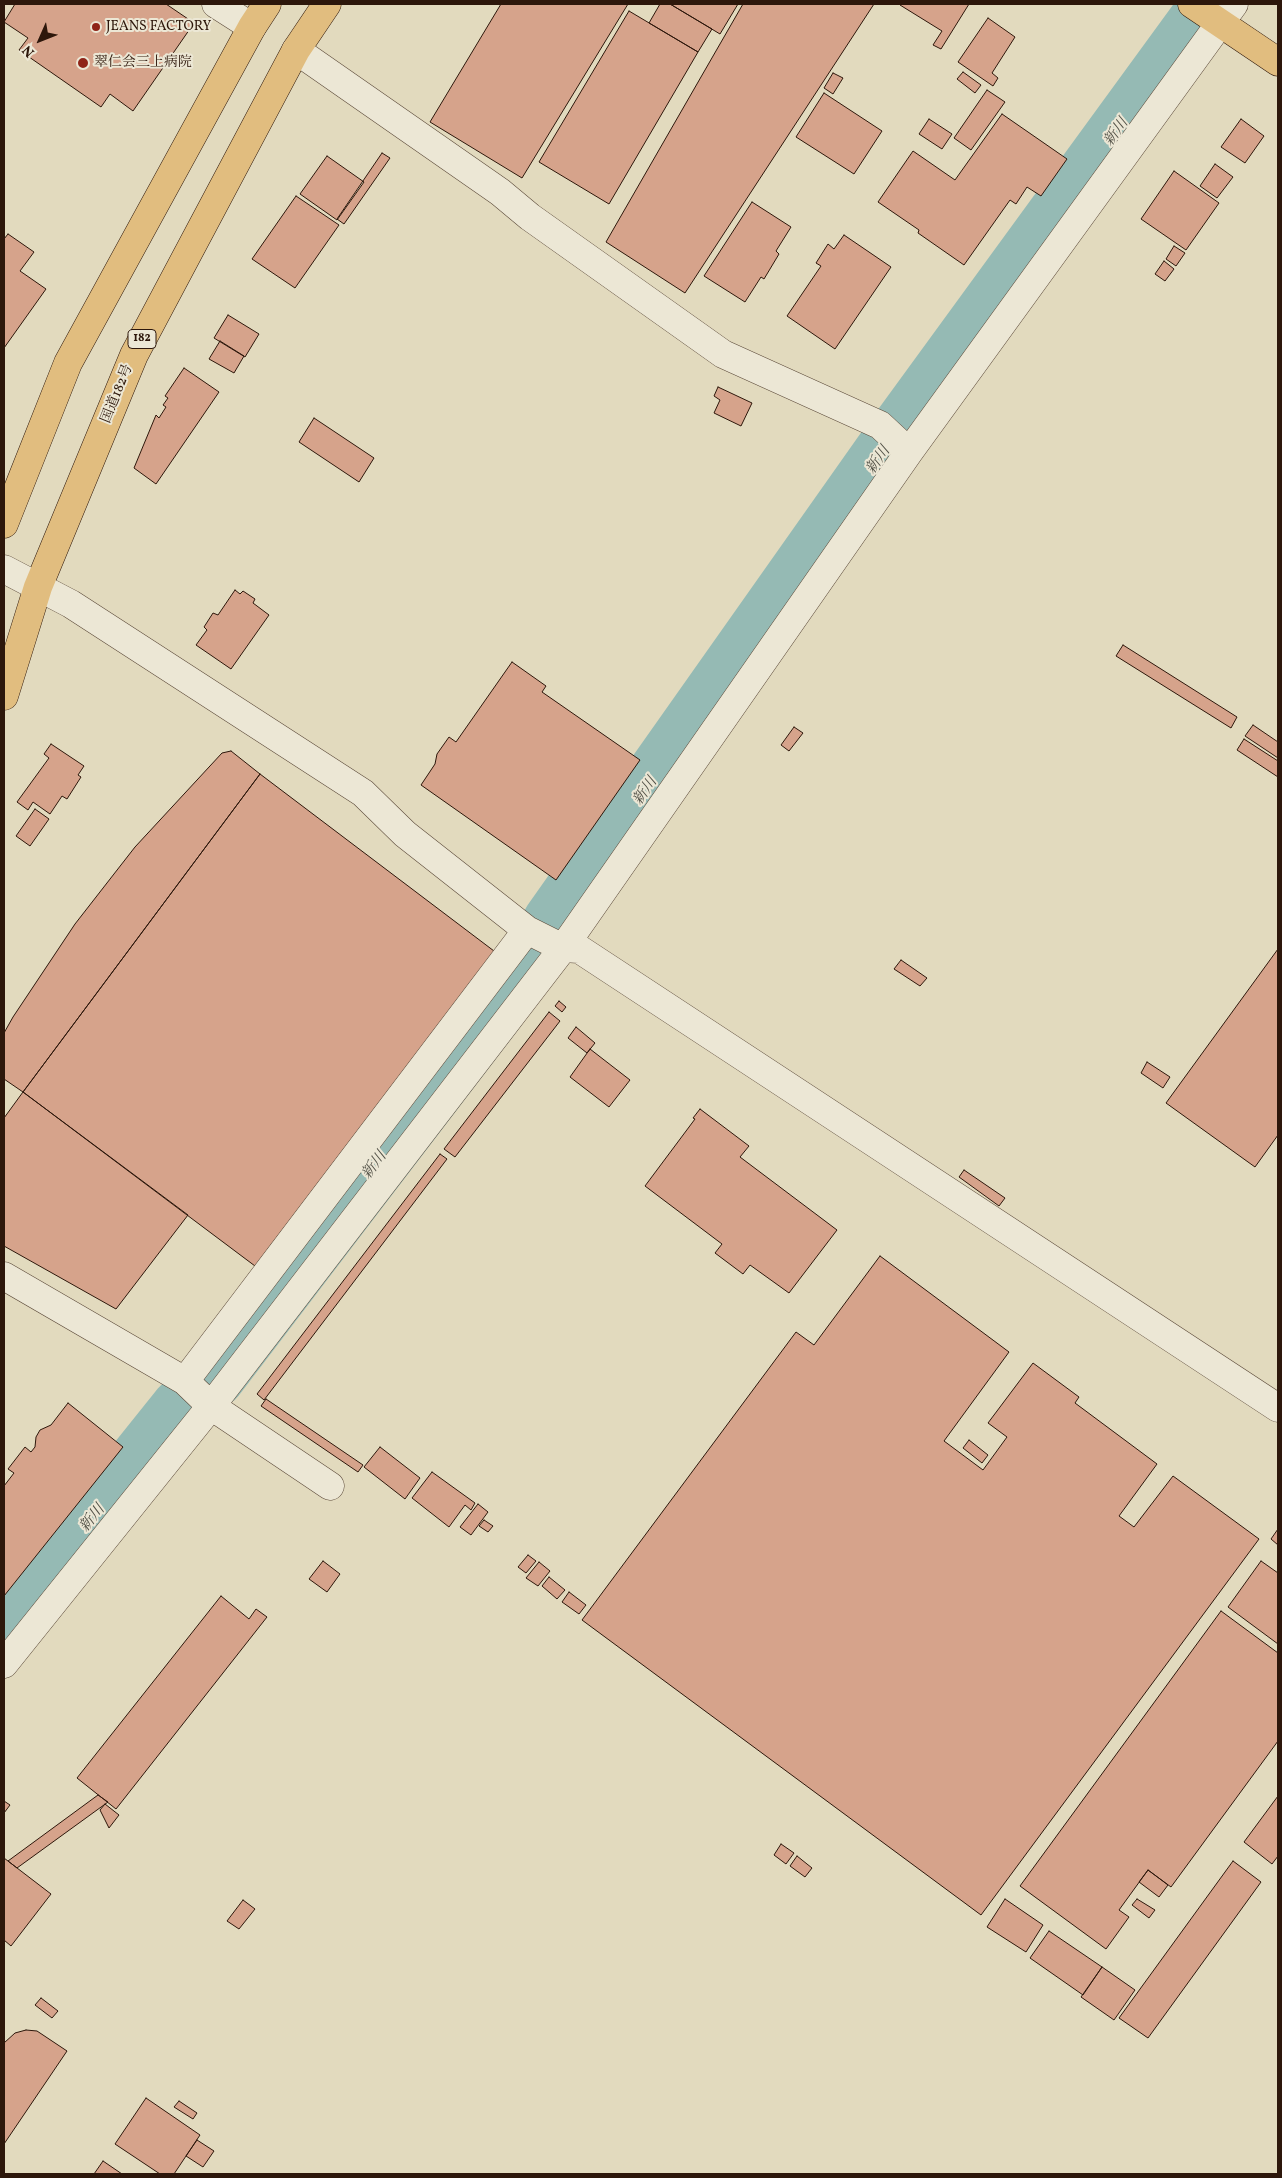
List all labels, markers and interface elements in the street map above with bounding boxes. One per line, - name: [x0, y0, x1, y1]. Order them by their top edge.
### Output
- north arrow: [15, 15, 65, 65]
- place label: JEANS FACTORY: [106, 19, 211, 35]
- marker: JEANS FACTORY: [90, 21, 102, 33]
- text: N: [18, 41, 39, 61]
- place label: 翠仁会三上病院: [94, 55, 192, 71]
- marker: 翠仁会三上病院: [76, 56, 90, 70]
- water label: 新川: [1101, 116, 1133, 150]
- road number: 182: [128, 329, 156, 348]
- street label: 国道182号: [99, 362, 137, 426]
- water label: 新川: [863, 444, 895, 478]
- water label: 新川: [630, 775, 662, 809]
- water label: 新川: [359, 1149, 391, 1183]
- water label: 新川: [77, 1502, 109, 1536]

